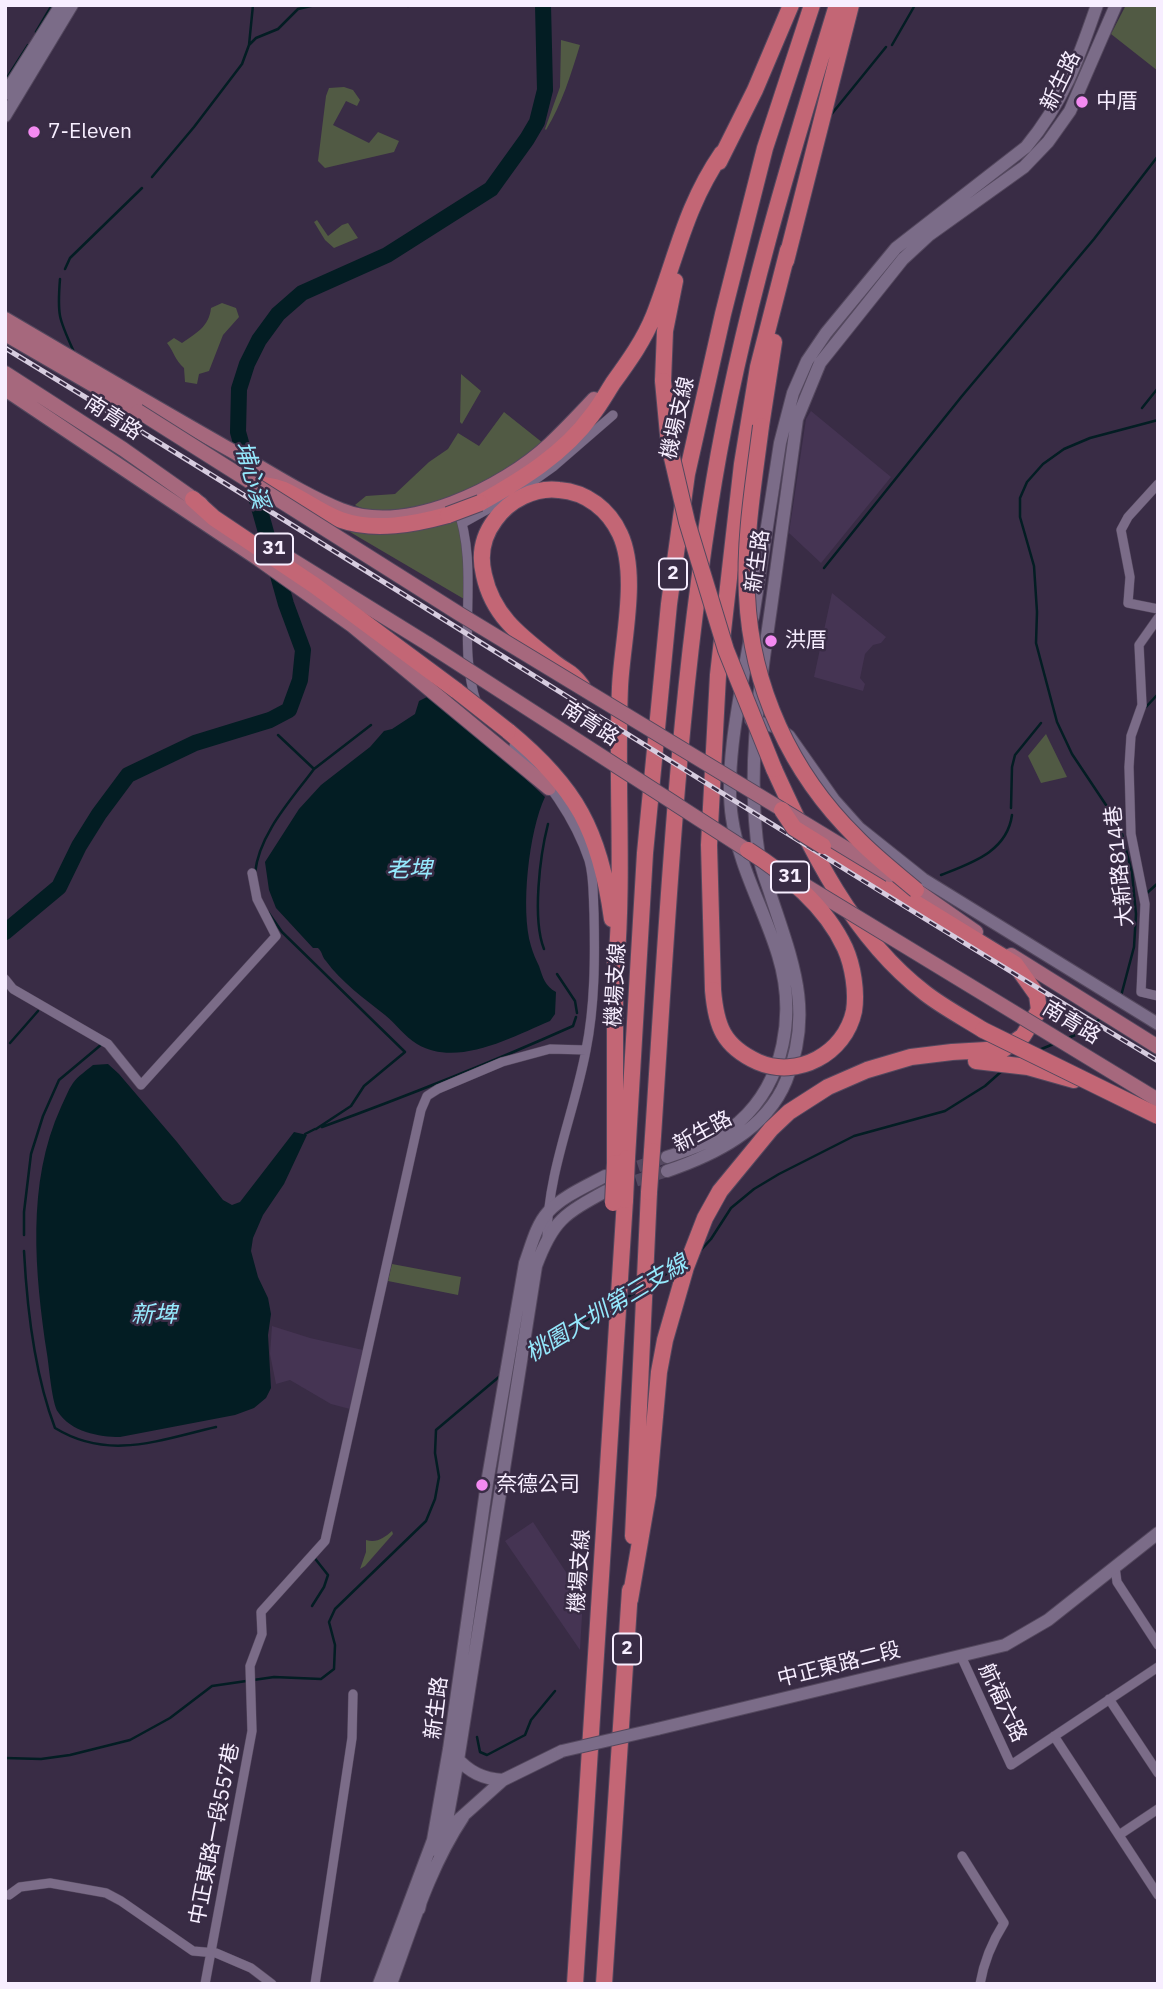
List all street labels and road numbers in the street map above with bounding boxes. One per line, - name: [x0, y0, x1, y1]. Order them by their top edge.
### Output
- street label: 新生路: [1036, 47, 1086, 115]
- street label: 機場支線: [656, 374, 700, 462]
- street label: 南青路: [80, 390, 146, 446]
- street label: 新生路: [741, 528, 775, 594]
- road number: 31: [255, 534, 293, 564]
- road number: 2: [659, 558, 687, 590]
- street label: 南青路: [557, 696, 623, 752]
- street label: 大新路814巷: [1101, 804, 1139, 928]
- road number: 31: [771, 862, 809, 892]
- street label: 機場支線: [601, 942, 631, 1028]
- street label: 南青路: [1038, 996, 1104, 1050]
- street label: 新生路: [669, 1106, 737, 1158]
- street label: 機場支線: [565, 1528, 595, 1614]
- road number: 2: [613, 1634, 641, 1665]
- street label: 中正東路二段: [775, 1638, 903, 1692]
- street label: 航福六路: [973, 1660, 1031, 1746]
- street label: 新生路: [421, 1675, 453, 1741]
- street label: 中正東路一段557巷: [185, 1741, 245, 1927]

